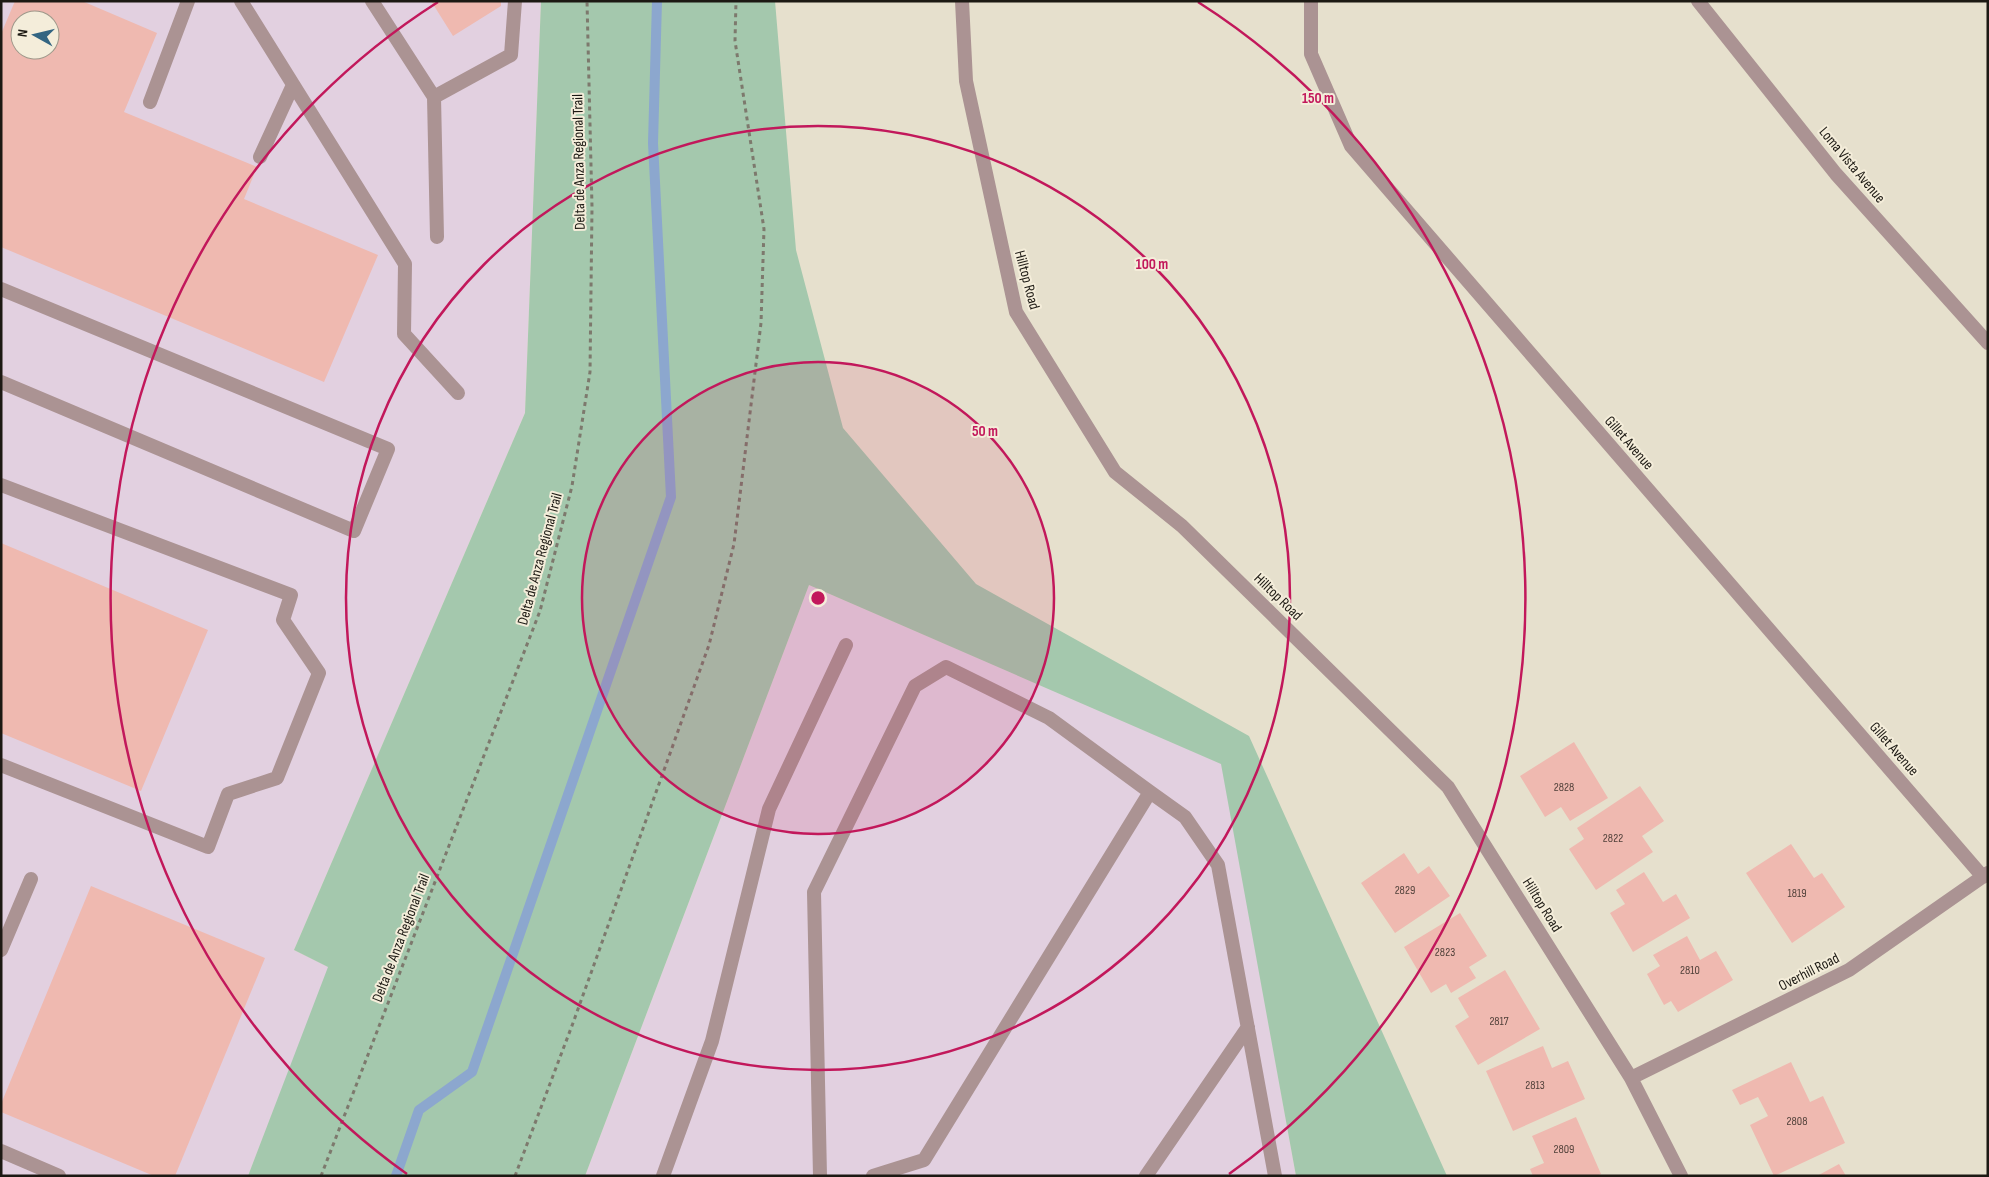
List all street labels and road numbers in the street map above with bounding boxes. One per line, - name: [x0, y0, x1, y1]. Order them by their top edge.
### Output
- street label: Delta de Anza Regional Trail: [568, 94, 590, 230]
- street label: Loma Vista Avenue: [1815, 123, 1889, 207]
- street label: Hilltop Road: [1010, 248, 1044, 312]
- street label: Gillet Avenue: [1600, 412, 1658, 474]
- street label: Delta de Anza Regional Trail: [513, 491, 567, 627]
- street label: Hilltop Road: [1250, 569, 1306, 625]
- street label: Gillet Avenue: [1865, 718, 1923, 780]
- street label: Delta de Anza Regional Trail: [368, 871, 434, 1005]
- street label: Hilltop Road: [1518, 874, 1566, 936]
- street label: Overhill Road: [1775, 949, 1843, 995]

